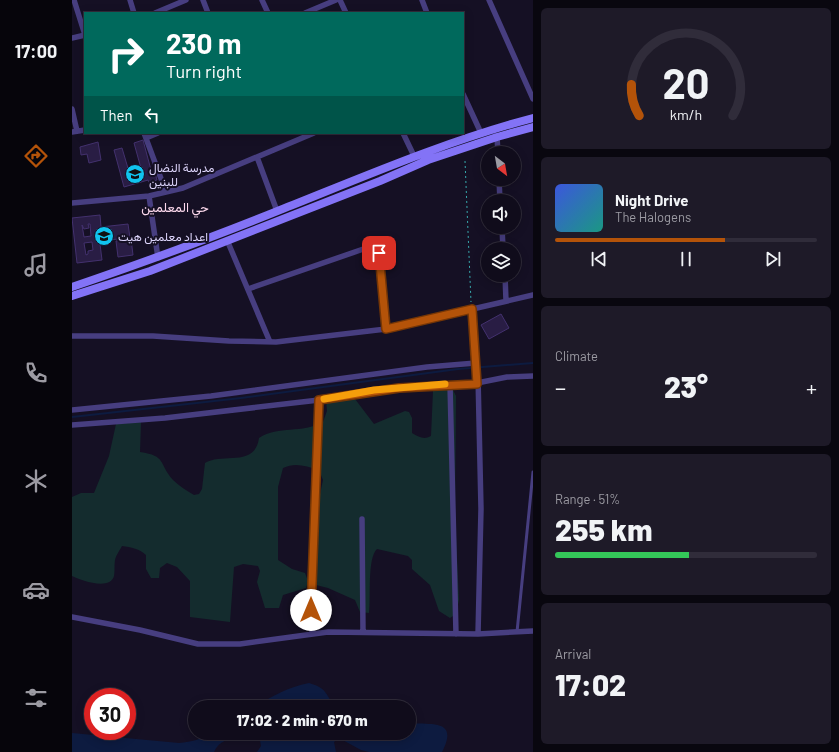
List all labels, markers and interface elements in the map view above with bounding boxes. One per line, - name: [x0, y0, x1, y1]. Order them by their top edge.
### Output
- text: 230 m: [166, 26, 241, 60]
- icon: right: [100, 28, 152, 80]
- text: 17:00: [15, 40, 57, 62]
- text: 20: [662, 57, 710, 107]
- text: Turn right: [166, 60, 242, 82]
- icon: left: [141, 104, 163, 126]
- text: Then: [100, 106, 133, 124]
- text: km/h: [670, 106, 702, 123]
- icon: directions: [22, 142, 50, 170]
- north arrow: [481, 146, 521, 186]
- map controls: [481, 146, 521, 282]
- place label: مدرسة النضال للبنين: [149, 160, 214, 190]
- school or university icon: مدرسة النضال للبنين: [124, 163, 146, 185]
- text: Night Drive: [615, 191, 688, 209]
- button: sound: [481, 194, 521, 234]
- district label: حي المعلمين: [141, 199, 209, 218]
- text: The Halogens: [615, 209, 691, 225]
- school or university icon: اعداد معلمين هيت: [93, 225, 115, 247]
- place label: اعداد معلمين هيت: [118, 229, 208, 245]
- pin: [362, 236, 396, 270]
- icon: arrive: [368, 242, 390, 264]
- button: layers: [481, 242, 521, 282]
- icon: previous: [588, 248, 610, 270]
- icon: pause: [675, 248, 697, 270]
- icon: next: [762, 248, 784, 270]
- icon: music: [22, 251, 50, 279]
- text: Climate: [555, 348, 598, 364]
- icon: phone: [22, 359, 50, 387]
- text: 23°: [664, 368, 708, 404]
- text: −: [555, 374, 566, 400]
- text: +: [806, 374, 817, 400]
- icon: climate: [22, 467, 50, 495]
- text: Range · 51%: [555, 491, 620, 507]
- text: 255 km: [555, 511, 652, 547]
- icon: car: [22, 576, 50, 604]
- position arrow: [290, 589, 332, 631]
- text: Arrival: [555, 646, 591, 662]
- text: 17:02: [555, 666, 626, 702]
- icon: filters: [22, 684, 50, 712]
- speed limit sign: 30: [84, 688, 136, 740]
- text: 17:02 · 2 min · 670 m: [237, 711, 367, 729]

